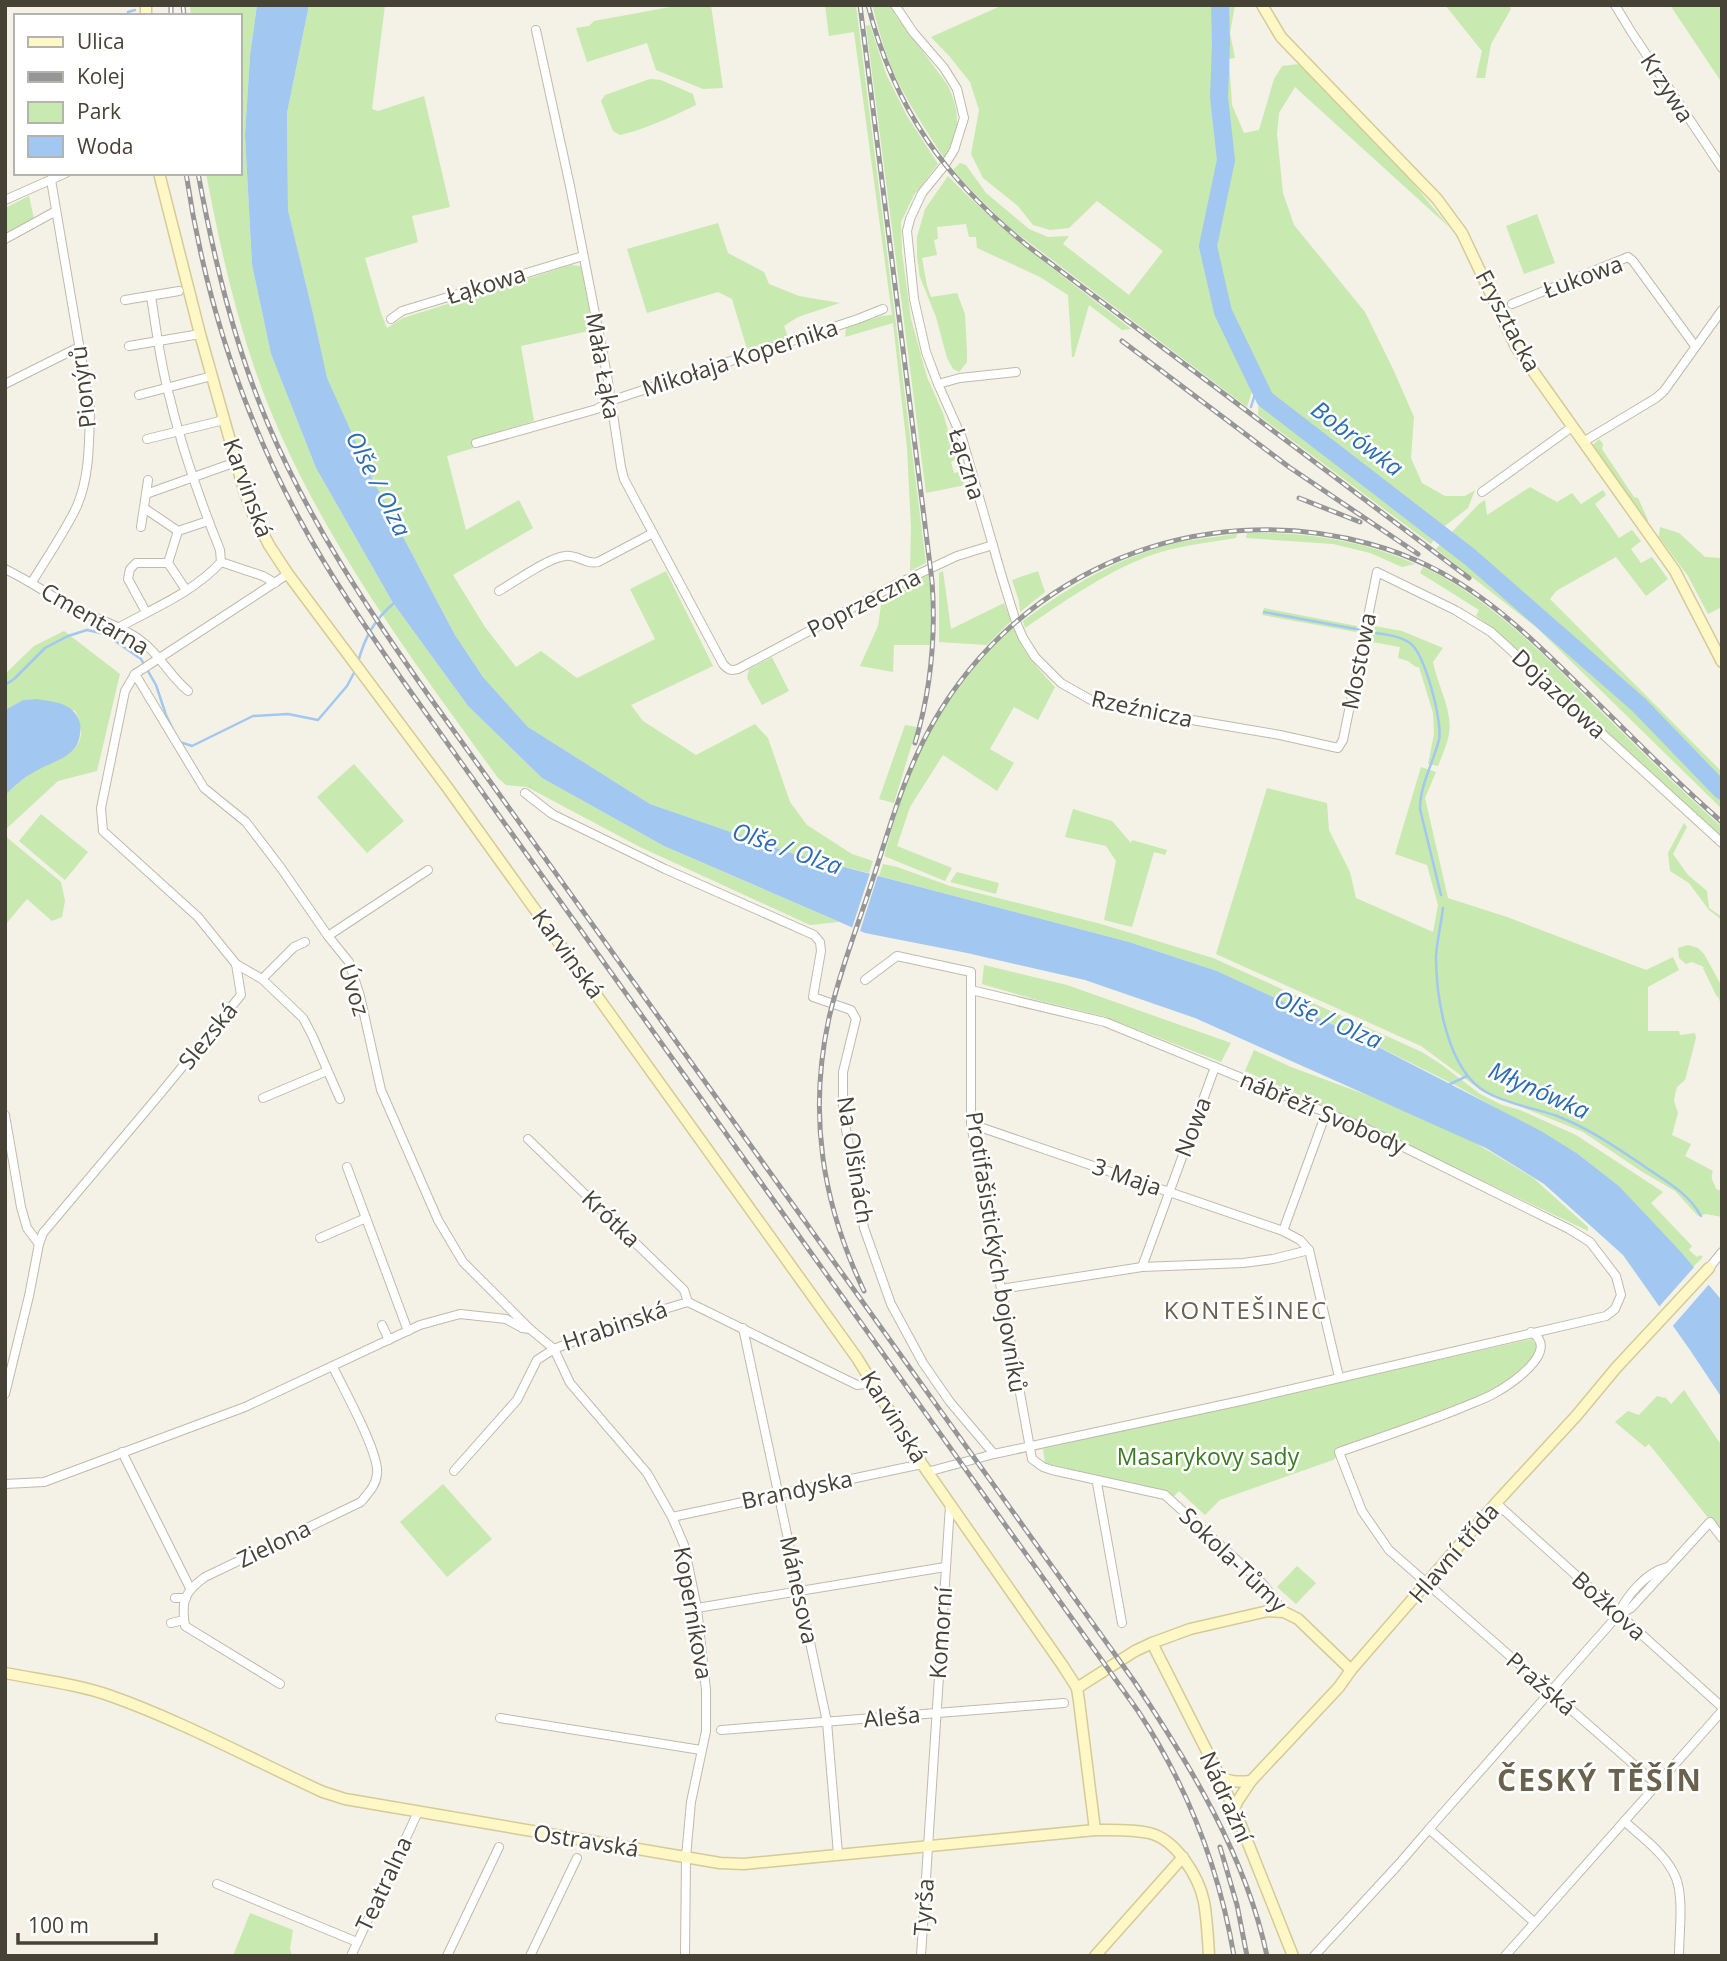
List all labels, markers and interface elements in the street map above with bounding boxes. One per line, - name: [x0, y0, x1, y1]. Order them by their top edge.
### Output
- legend: [14, 14, 242, 175]
- text: Ulica: [77, 27, 125, 55]
- street label: Krzywa: [1634, 47, 1702, 128]
- text: Kolej: [77, 62, 125, 90]
- text: Park: [77, 97, 121, 125]
- text: Woda: [77, 132, 134, 160]
- street label: Łukowa: [1538, 247, 1627, 305]
- street label: Łąkowa: [442, 257, 529, 311]
- street label: Frysztacka: [1469, 264, 1549, 377]
- street label: Mała Łąka: [579, 310, 629, 422]
- street label: Mikołaja Kopernika: [637, 310, 842, 404]
- street label: Pionýrů: [61, 344, 103, 430]
- water label: Bobrówka: [1305, 392, 1411, 484]
- street label: Łączna: [942, 424, 994, 504]
- water label: Olše / Olza: [339, 425, 420, 542]
- street label: Karvinská: [216, 434, 282, 542]
- street label: Poprzeczna: [801, 560, 926, 644]
- street label: Cmentarna: [36, 574, 155, 662]
- street label: Mostowa: [1333, 610, 1383, 712]
- street label: Dojazdowa: [1505, 641, 1614, 745]
- street label: Rzeźnicza: [1088, 682, 1196, 734]
- water label: Olše / Olza: [728, 813, 847, 882]
- street label: Karvinská: [525, 902, 612, 1005]
- street label: Úvoz: [332, 960, 378, 1020]
- water label: Olše / Olza: [1270, 981, 1388, 1056]
- street label: Slezská: [170, 995, 244, 1076]
- water label: Młynówka: [1484, 1053, 1596, 1127]
- street label: nábřeží Svobody: [1236, 1063, 1412, 1162]
- street label: Nowa: [1166, 1092, 1218, 1161]
- street label: Na Olšinách: [830, 1094, 882, 1226]
- street label: Protifašistických bojovníků: [959, 1109, 1035, 1395]
- street label: 3 Maja: [1088, 1149, 1166, 1203]
- street label: Krótka: [575, 1182, 648, 1254]
- street label: Hrabinská: [558, 1292, 671, 1358]
- district label: KONTEŠINEC: [1164, 1293, 1328, 1326]
- street label: Karvinská: [854, 1364, 936, 1469]
- park label: Masarykovy sady: [1117, 1440, 1300, 1472]
- street label: Brandyska: [738, 1462, 855, 1516]
- street label: Hlavní třída: [1401, 1495, 1506, 1609]
- street label: Sokola-Tůmy: [1173, 1500, 1295, 1619]
- street label: Zielona: [231, 1512, 316, 1575]
- street label: Mánesova: [773, 1533, 827, 1647]
- street label: Koperníkova: [667, 1544, 721, 1682]
- street label: Božkova: [1566, 1563, 1654, 1647]
- street label: Komorní: [921, 1585, 959, 1680]
- street label: Pražská: [1500, 1644, 1583, 1722]
- street label: Aleša: [862, 1698, 922, 1734]
- street label: Nádražní: [1193, 1746, 1262, 1849]
- district label: ČESKÝ TĚŠÍN: [1497, 1759, 1703, 1800]
- street label: Ostravská: [531, 1816, 641, 1864]
- street label: Teatralna: [347, 1831, 419, 1936]
- street label: Tyrša: [905, 1877, 941, 1937]
- scale bar: [18, 1902, 156, 1946]
- text: 100 m: [28, 1911, 89, 1939]

